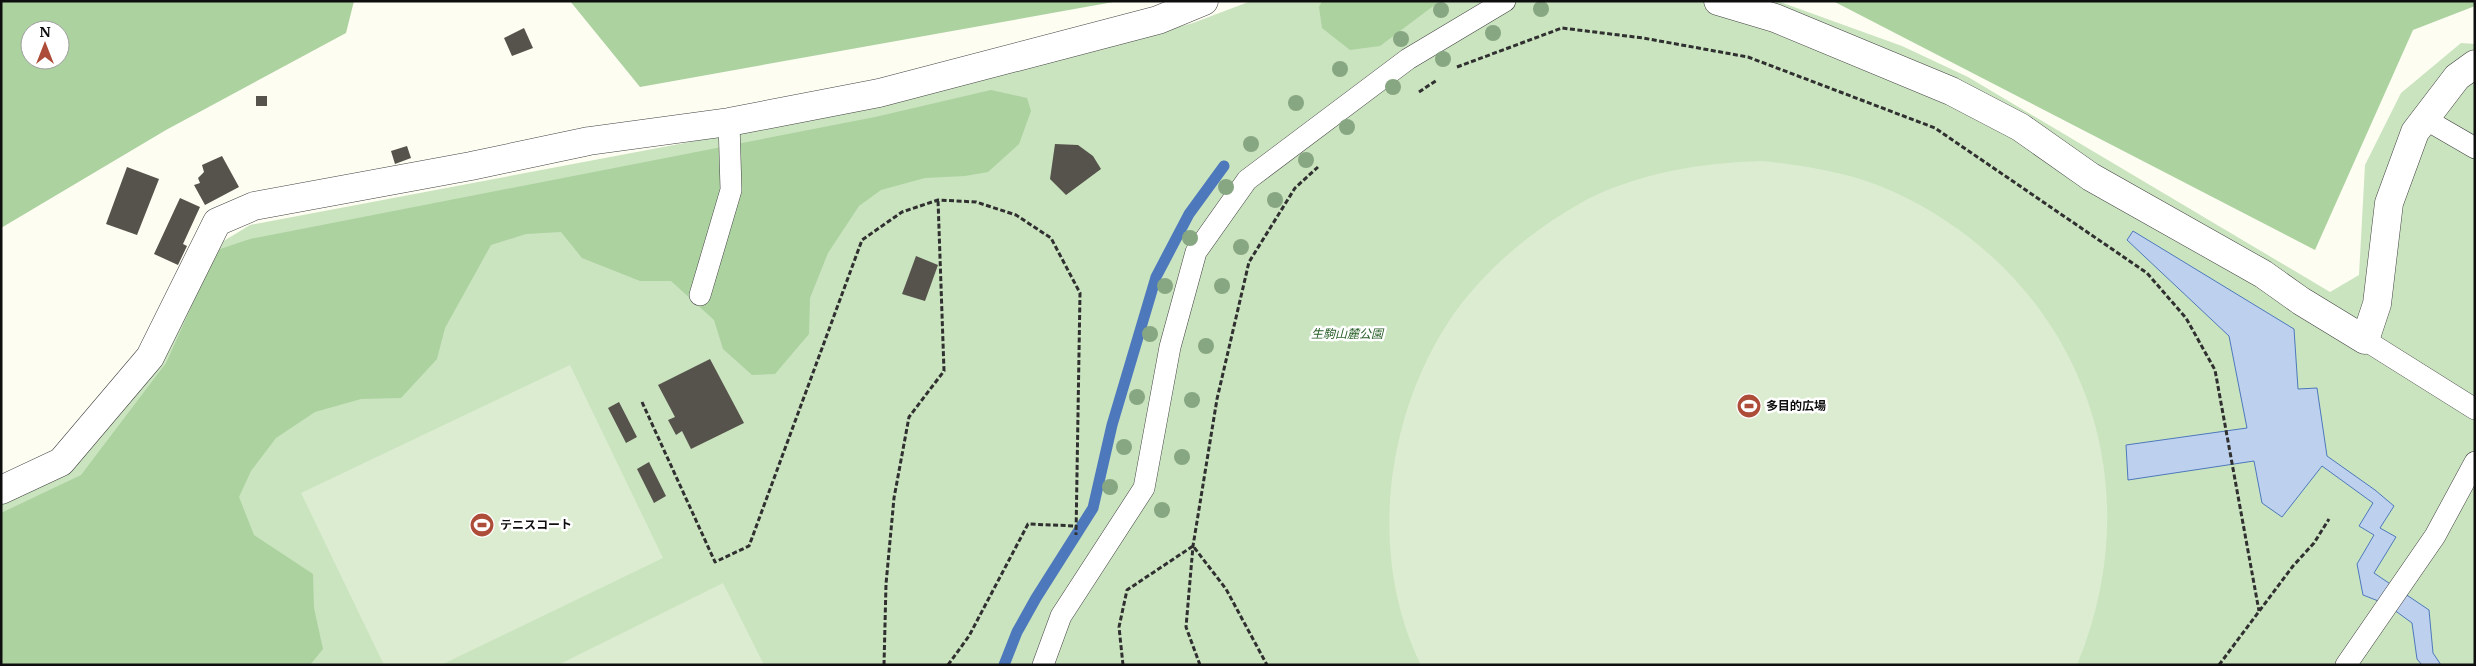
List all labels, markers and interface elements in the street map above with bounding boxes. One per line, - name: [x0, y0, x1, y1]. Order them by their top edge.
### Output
- north arrow: [20, 20, 70, 70]
- text: N: [39, 23, 51, 41]
- park label: 生駒山麓公園: [1311, 326, 1385, 341]
- sports icon: 多目的広場: [1736, 393, 1762, 419]
- place label: 多目的広場: [1766, 398, 1826, 413]
- sports icon: テニスコート: [469, 512, 495, 538]
- place label: テニスコート: [500, 517, 572, 532]

